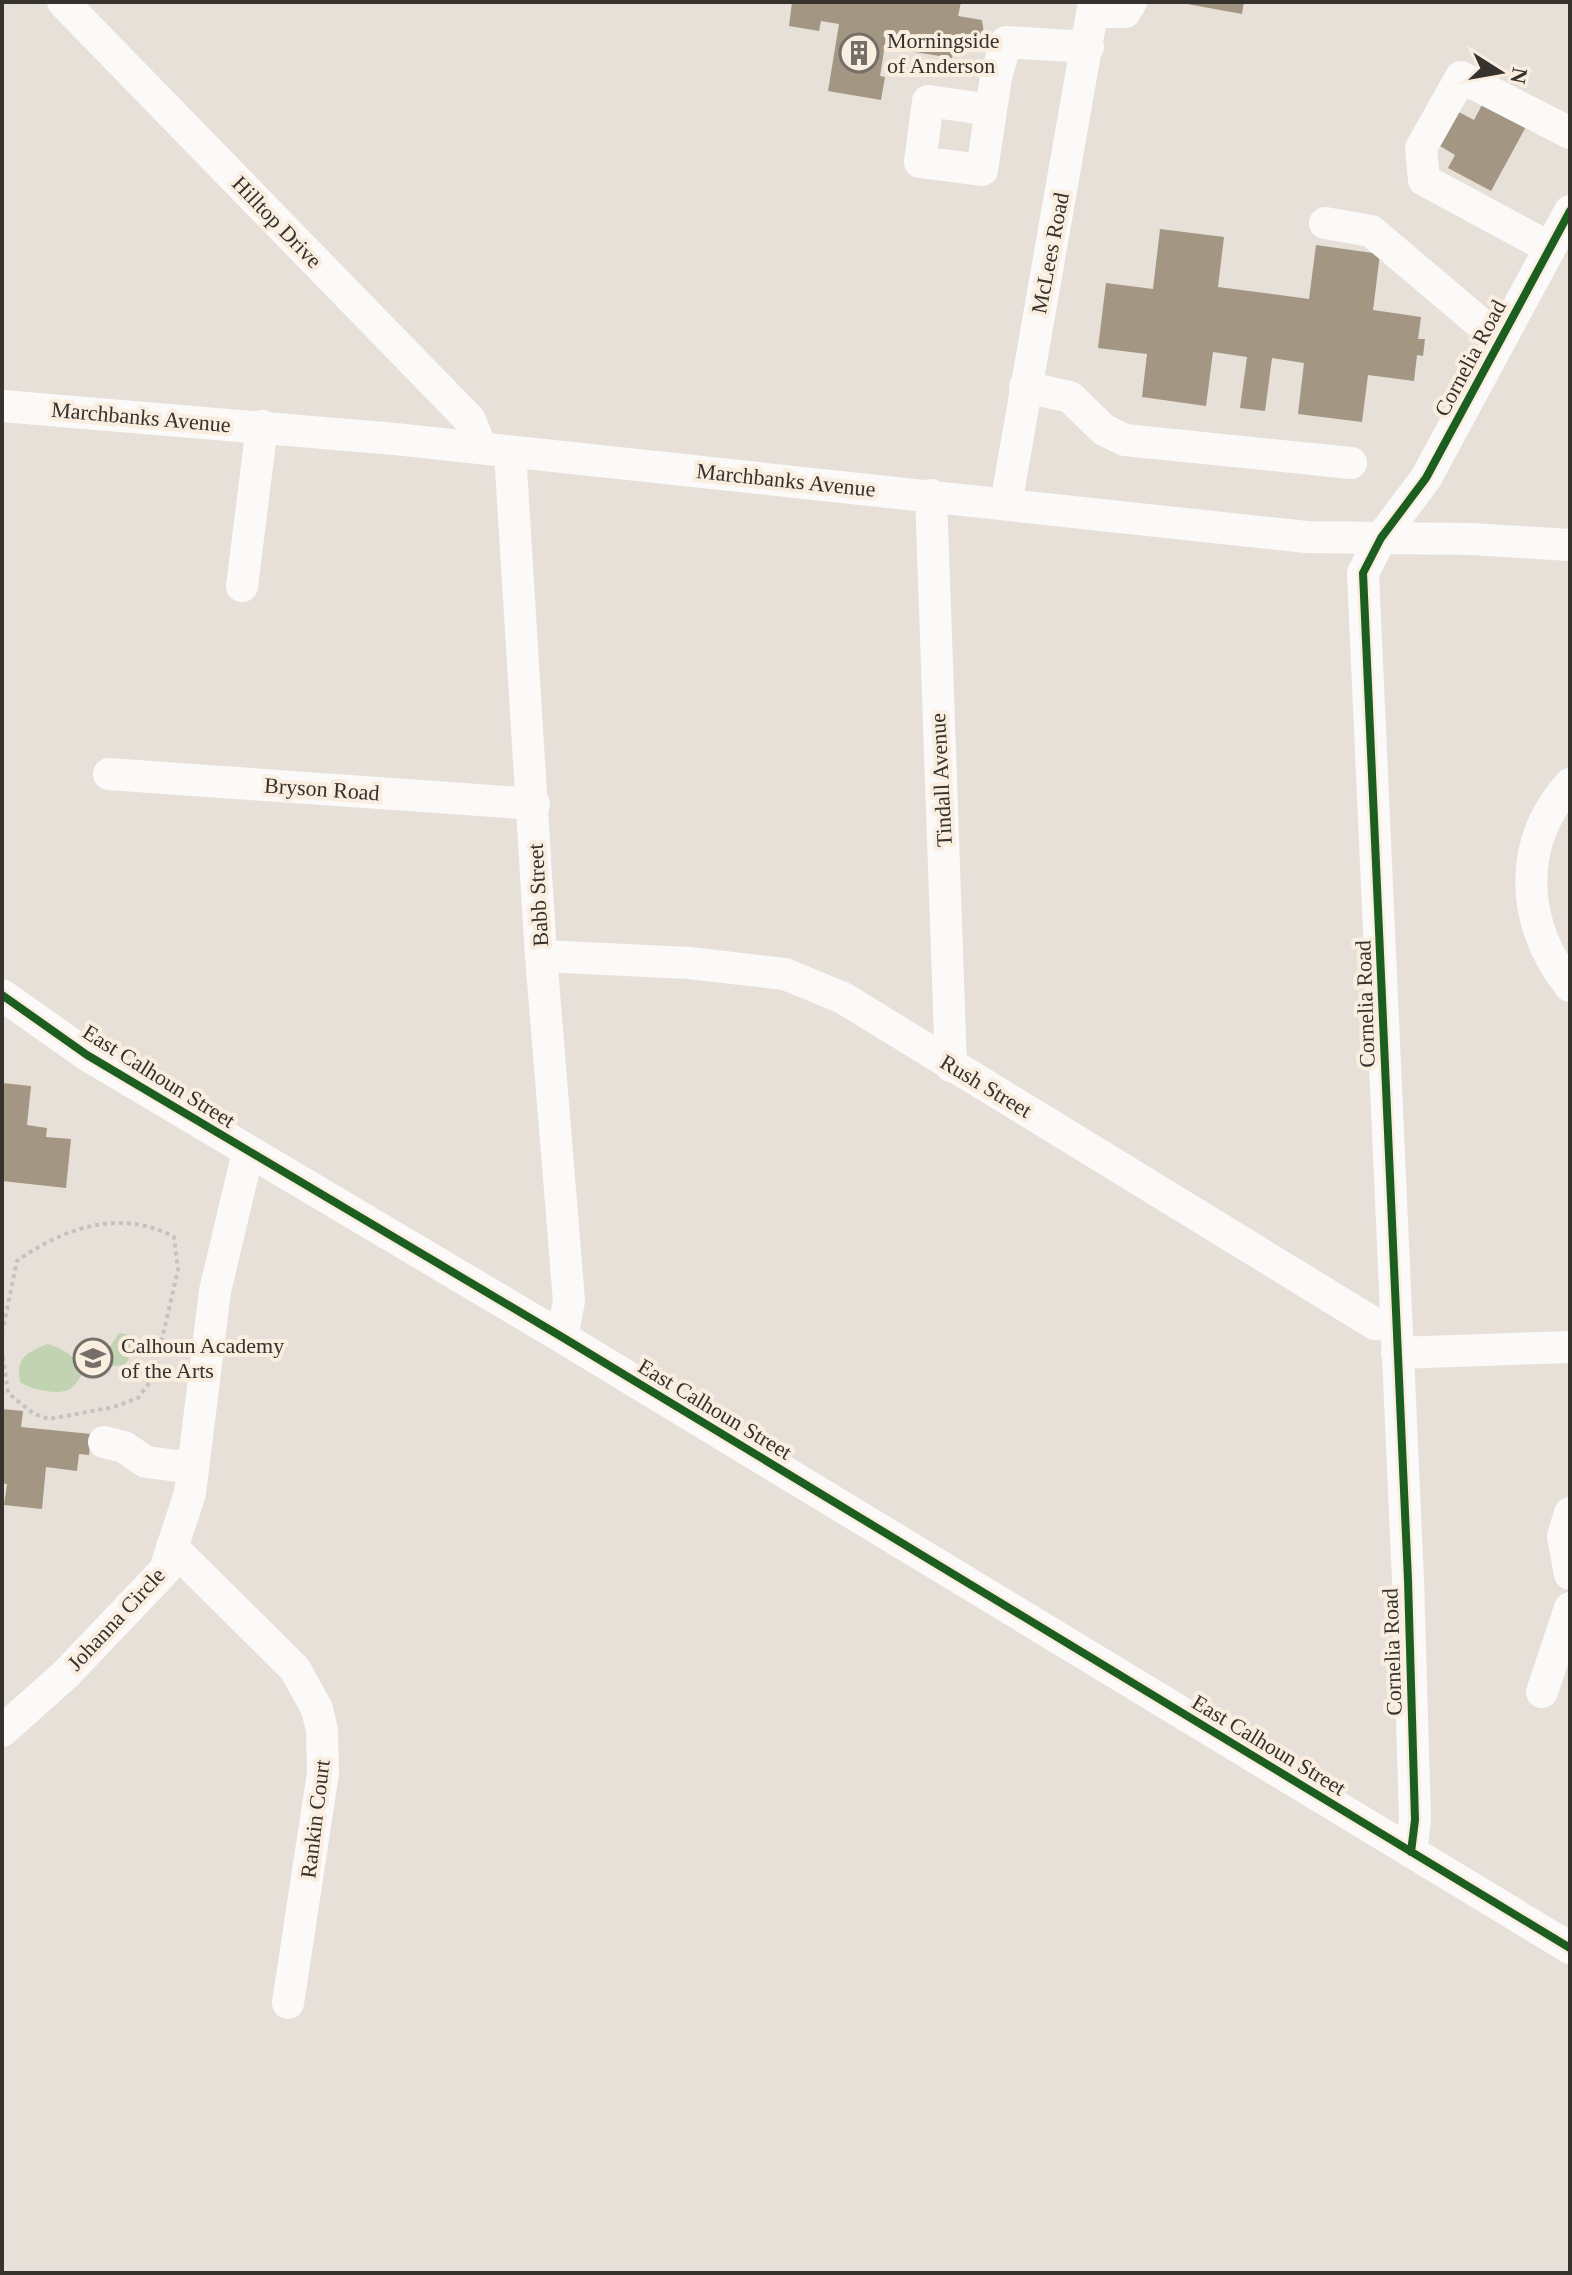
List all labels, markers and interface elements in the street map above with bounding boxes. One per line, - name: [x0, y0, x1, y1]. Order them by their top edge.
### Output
- place label: Morningside of Anderson: [887, 28, 999, 78]
- building icon: Morningside of Anderson: [838, 32, 880, 74]
- north arrow: [1460, 32, 1540, 112]
- text: N: [1505, 66, 1533, 86]
- street label: Hilltop Drive: [227, 171, 327, 273]
- street label: McLees Road: [1026, 190, 1074, 316]
- street label: Cornelia Road: [1429, 296, 1511, 420]
- street label: Marchbanks Avenue: [50, 397, 232, 437]
- street label: Marchbanks Avenue: [695, 458, 877, 502]
- street label: Tindall Avenue: [925, 713, 957, 847]
- street label: Bryson Road: [264, 773, 380, 805]
- street label: Babb Street: [523, 843, 553, 947]
- street label: Cornelia Road: [1350, 940, 1380, 1068]
- street label: East Calhoun Street: [78, 1019, 240, 1133]
- street label: Rush Street: [936, 1049, 1036, 1123]
- place label: Calhoun Academy of the Arts: [121, 1333, 284, 1383]
- school or university icon: Calhoun Academy of the Arts: [72, 1337, 114, 1379]
- street label: East Calhoun Street: [634, 1353, 796, 1465]
- street label: Johanna Circle: [62, 1562, 170, 1676]
- street label: Cornelia Road: [1377, 1588, 1407, 1716]
- street label: East Calhoun Street: [1188, 1689, 1350, 1801]
- street label: Rankin Court: [295, 1758, 335, 1880]

